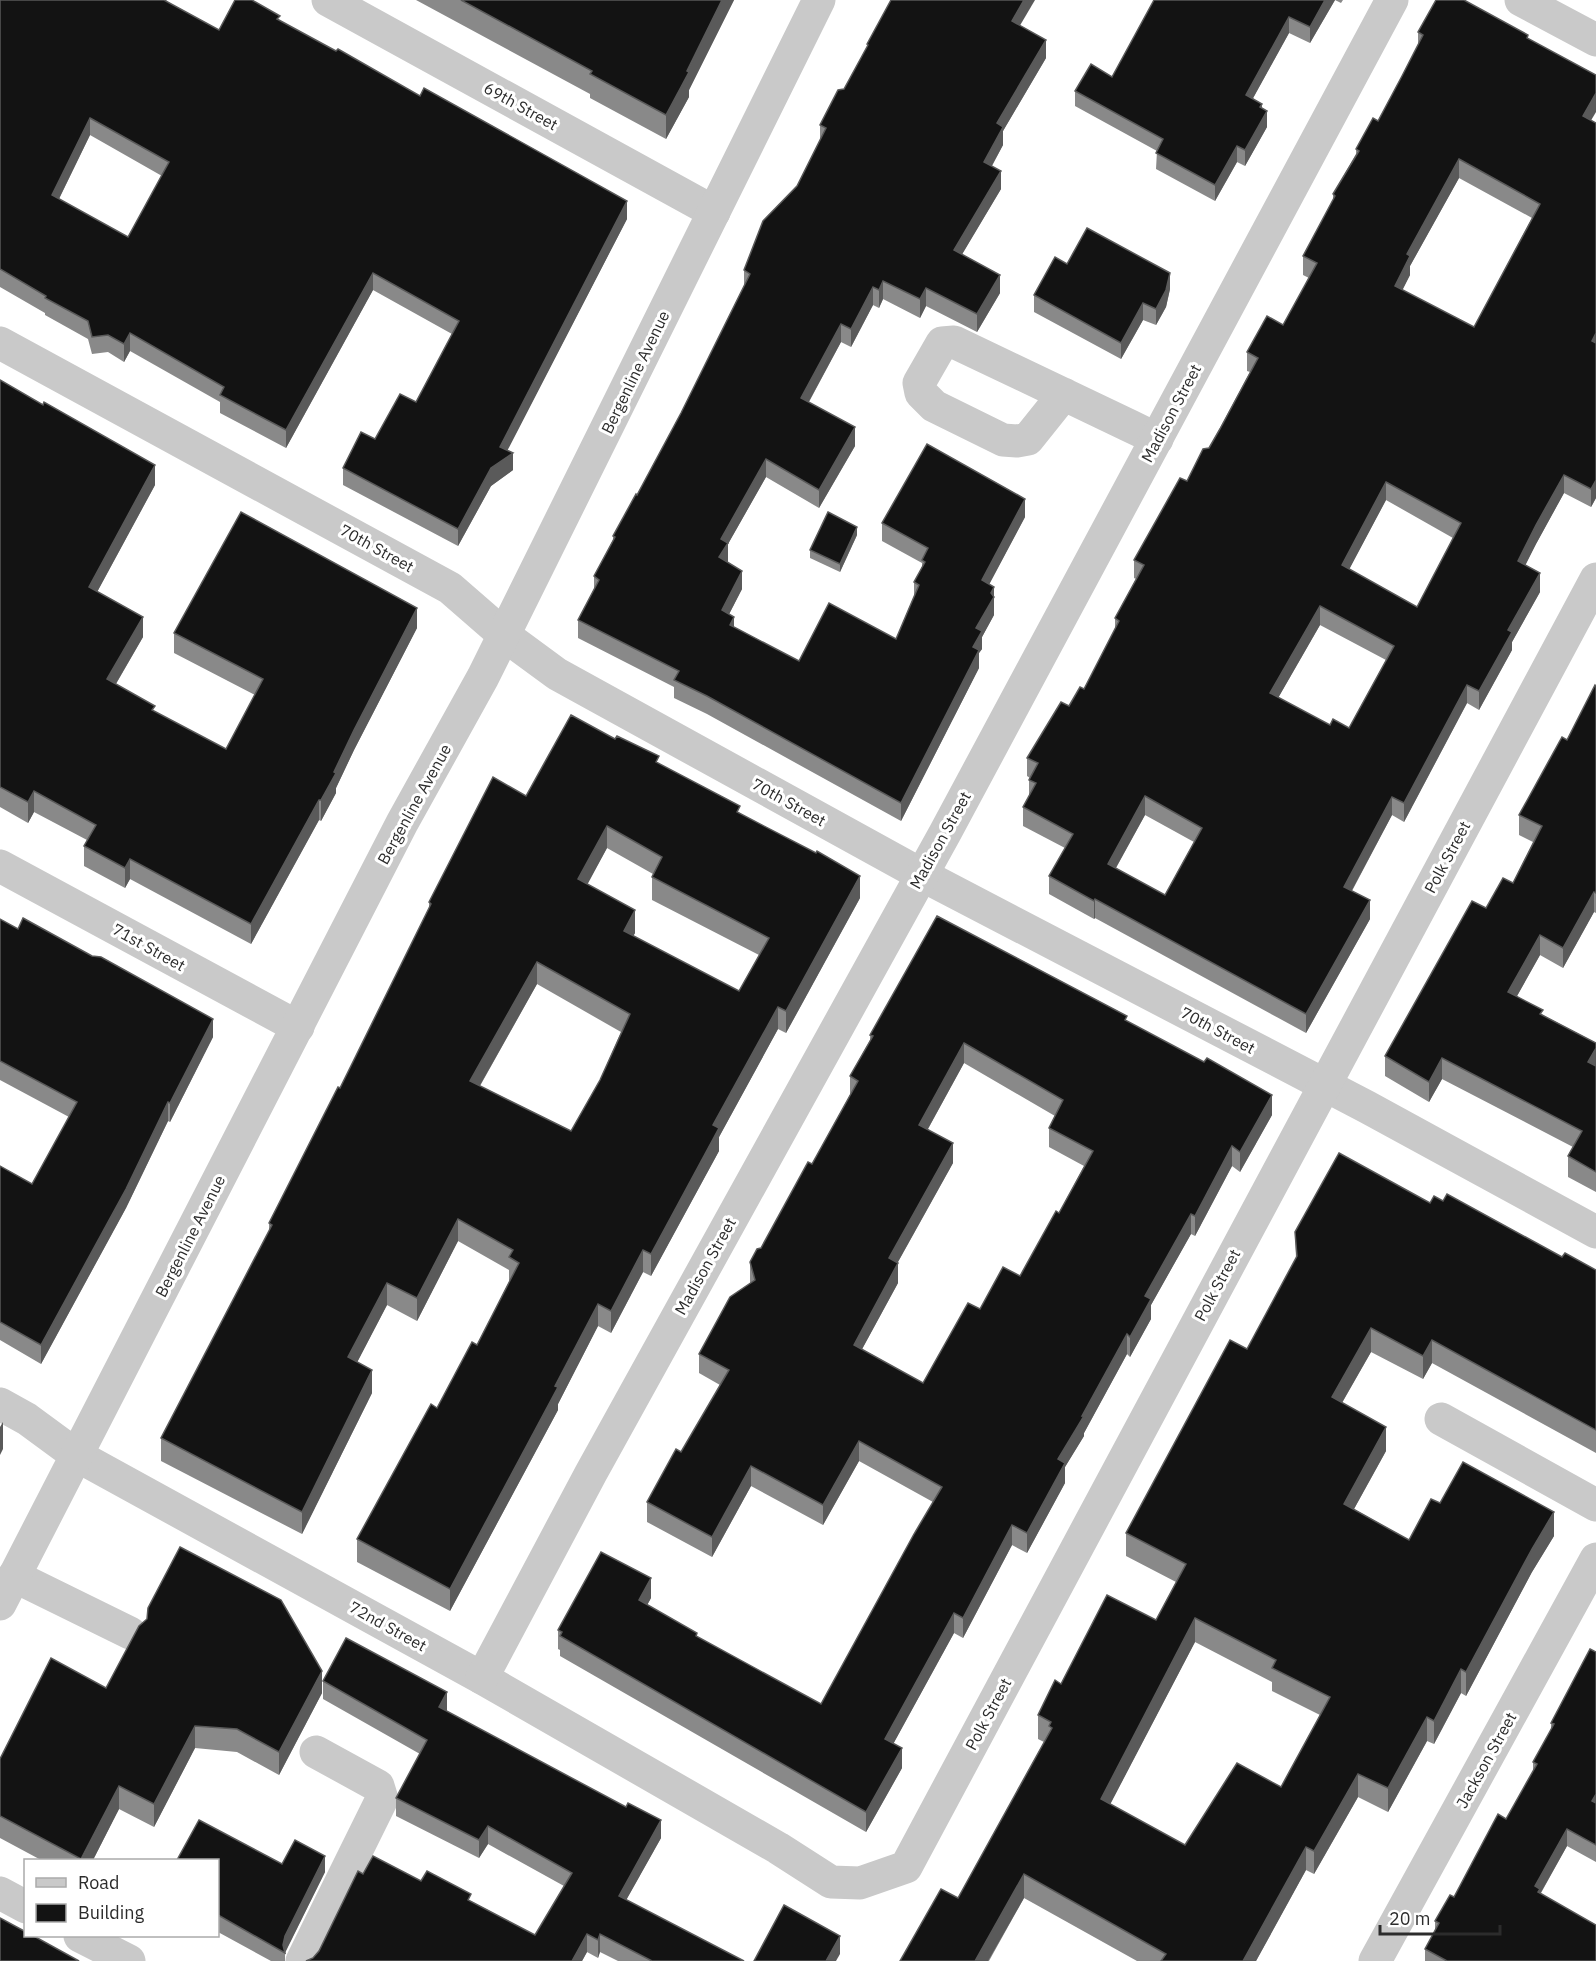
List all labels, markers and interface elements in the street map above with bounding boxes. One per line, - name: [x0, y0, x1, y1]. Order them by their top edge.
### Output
- street label: 69th Street: [480, 77, 562, 135]
- street label: Bergenline Avenue: [597, 307, 674, 437]
- street label: Madison Street: [1137, 360, 1205, 466]
- street label: 70th Street: [336, 519, 418, 577]
- street label: Bergenline Avenue: [373, 740, 455, 868]
- street label: 70th Street: [748, 773, 830, 831]
- street label: Madison Street: [905, 788, 975, 892]
- street label: Polk Street: [1420, 818, 1474, 896]
- street label: 71st Street: [109, 919, 189, 975]
- street label: 70th Street: [1177, 1002, 1259, 1058]
- street label: Bergenline Avenue: [151, 1171, 230, 1300]
- street label: Madison Street: [670, 1214, 740, 1318]
- street label: Polk Street: [1190, 1246, 1244, 1324]
- street label: 72nd Street: [346, 1597, 430, 1655]
- street label: Polk Street: [961, 1675, 1015, 1753]
- street label: Jackson Street: [1451, 1709, 1521, 1811]
- legend: [24, 1859, 219, 1937]
- text: Road: [78, 1871, 119, 1894]
- scale bar: [1380, 1898, 1500, 1936]
- text: Building: [78, 1901, 145, 1924]
- text: 20 m: [1389, 1907, 1431, 1930]

